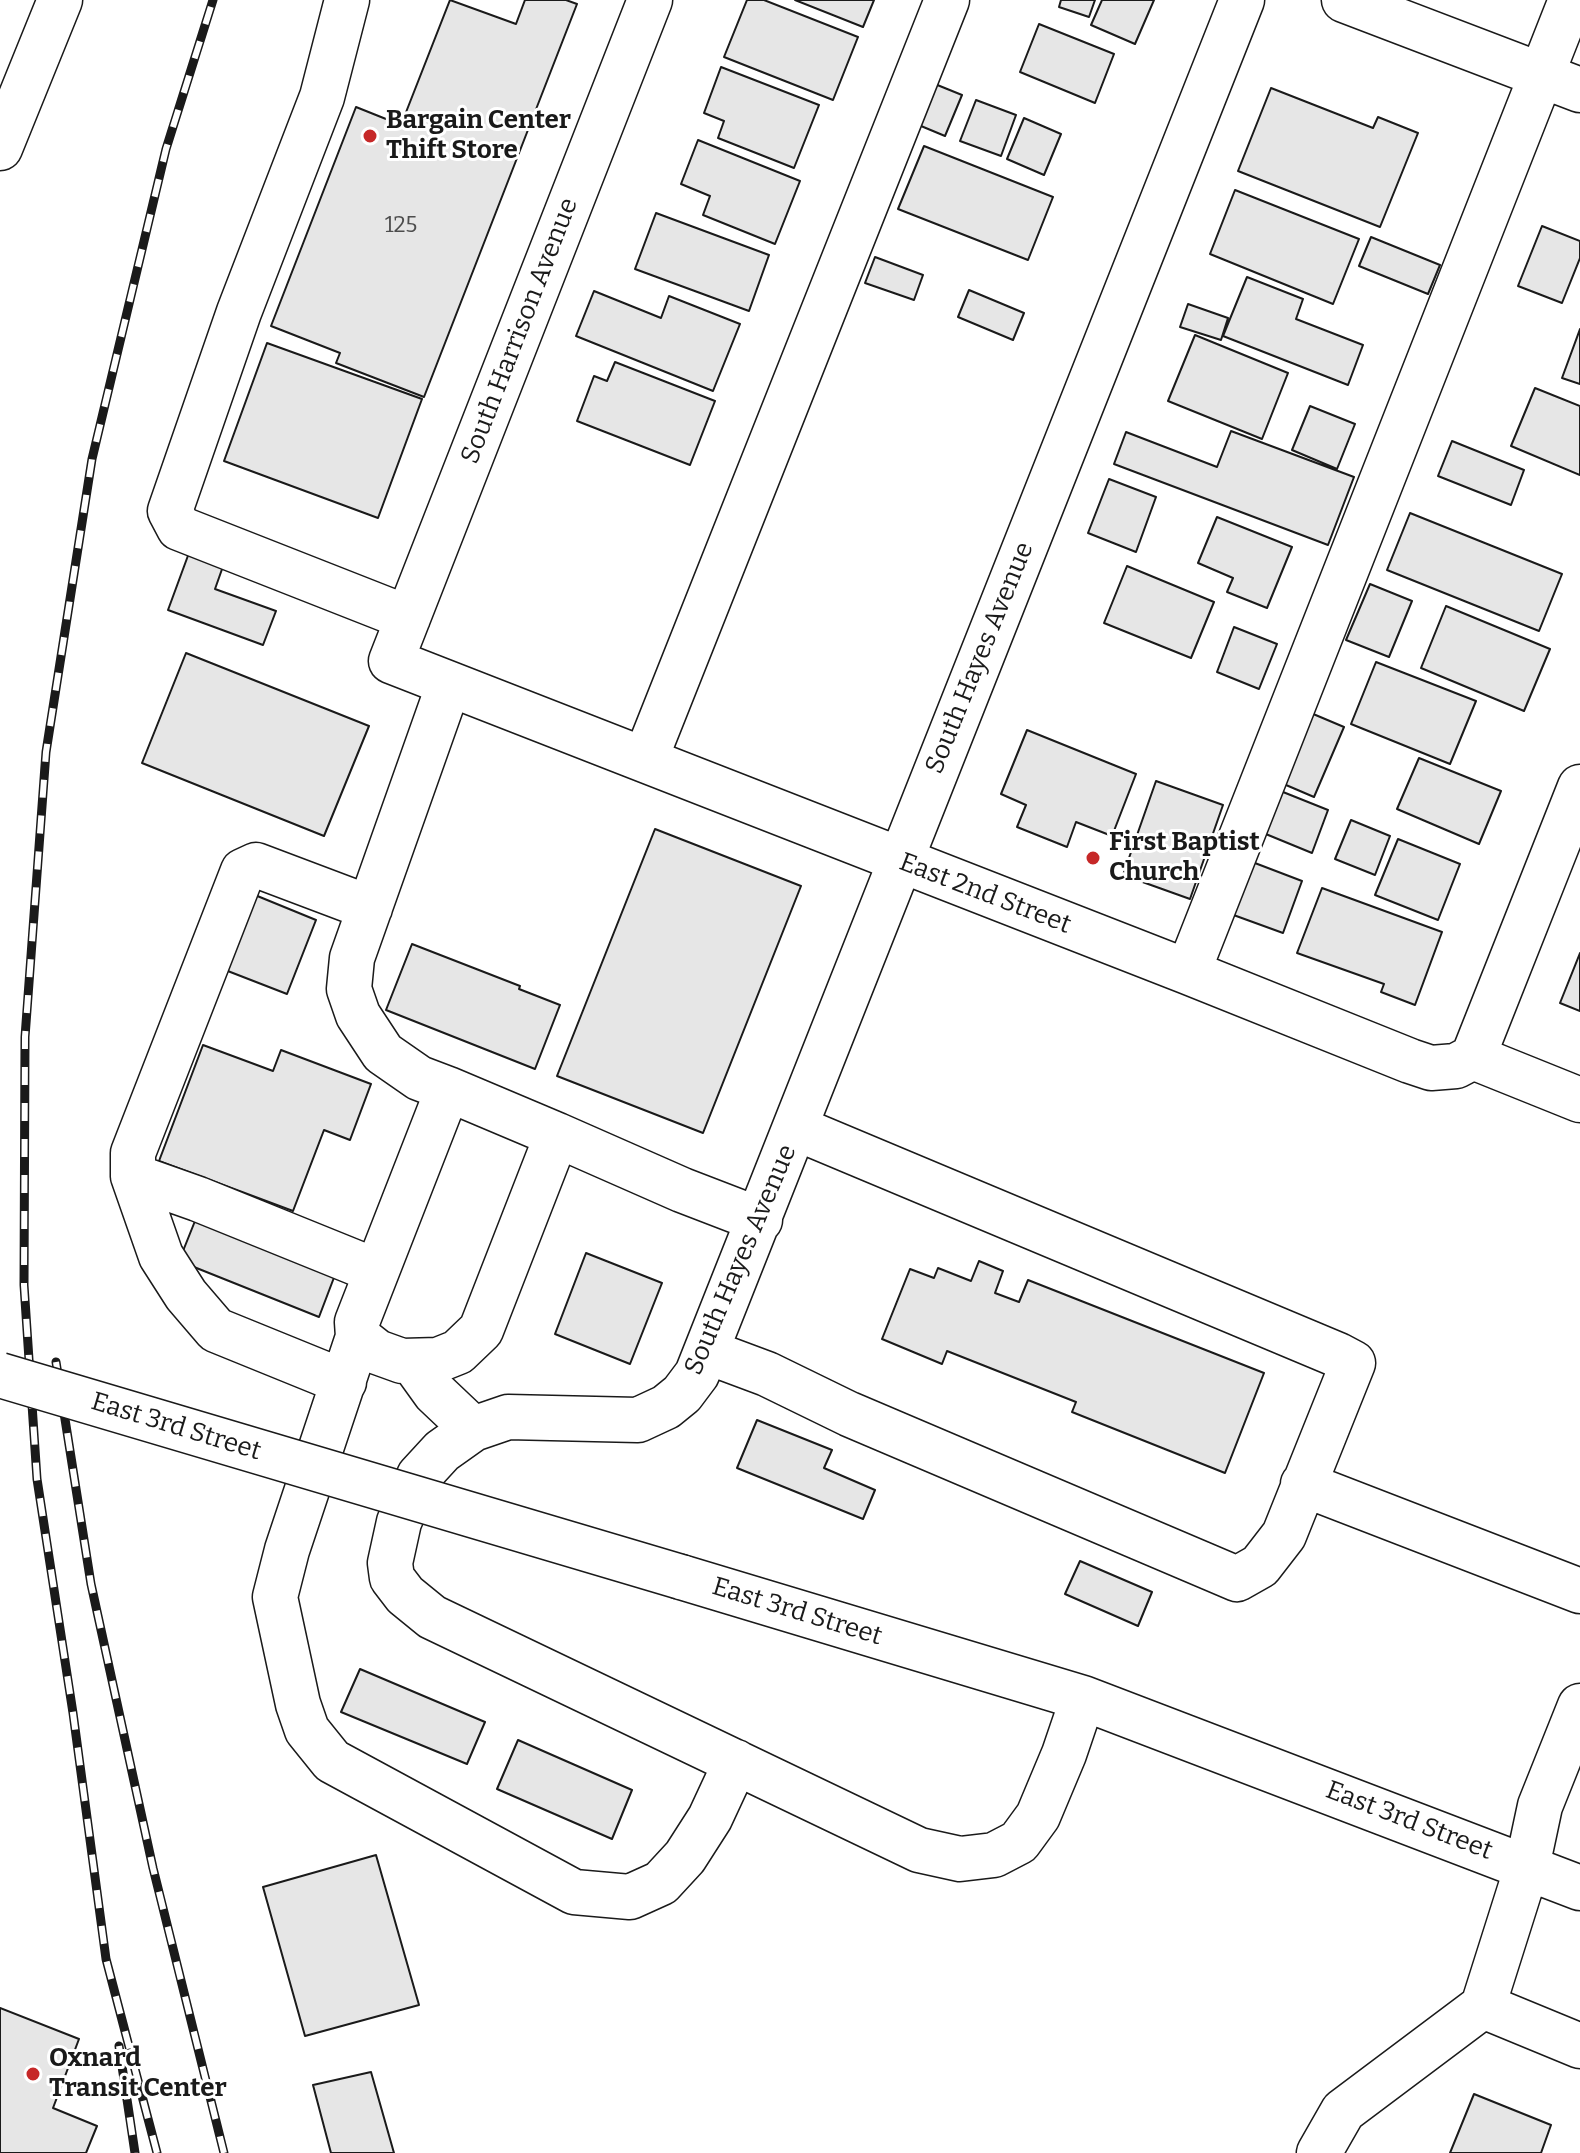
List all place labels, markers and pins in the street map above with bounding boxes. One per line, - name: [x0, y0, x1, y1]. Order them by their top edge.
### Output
- place label: Bargain Center Thift Store: [386, 105, 571, 166]
- marker: Bargain Center Thift Store: [361, 127, 379, 145]
- place label: First Baptist Church: [1109, 827, 1260, 888]
- marker: First Baptist Church: [1084, 849, 1102, 867]
- place label: Oxnard Transit Center: [49, 2043, 227, 2104]
- marker: Oxnard Transit Center: [24, 2065, 42, 2083]

